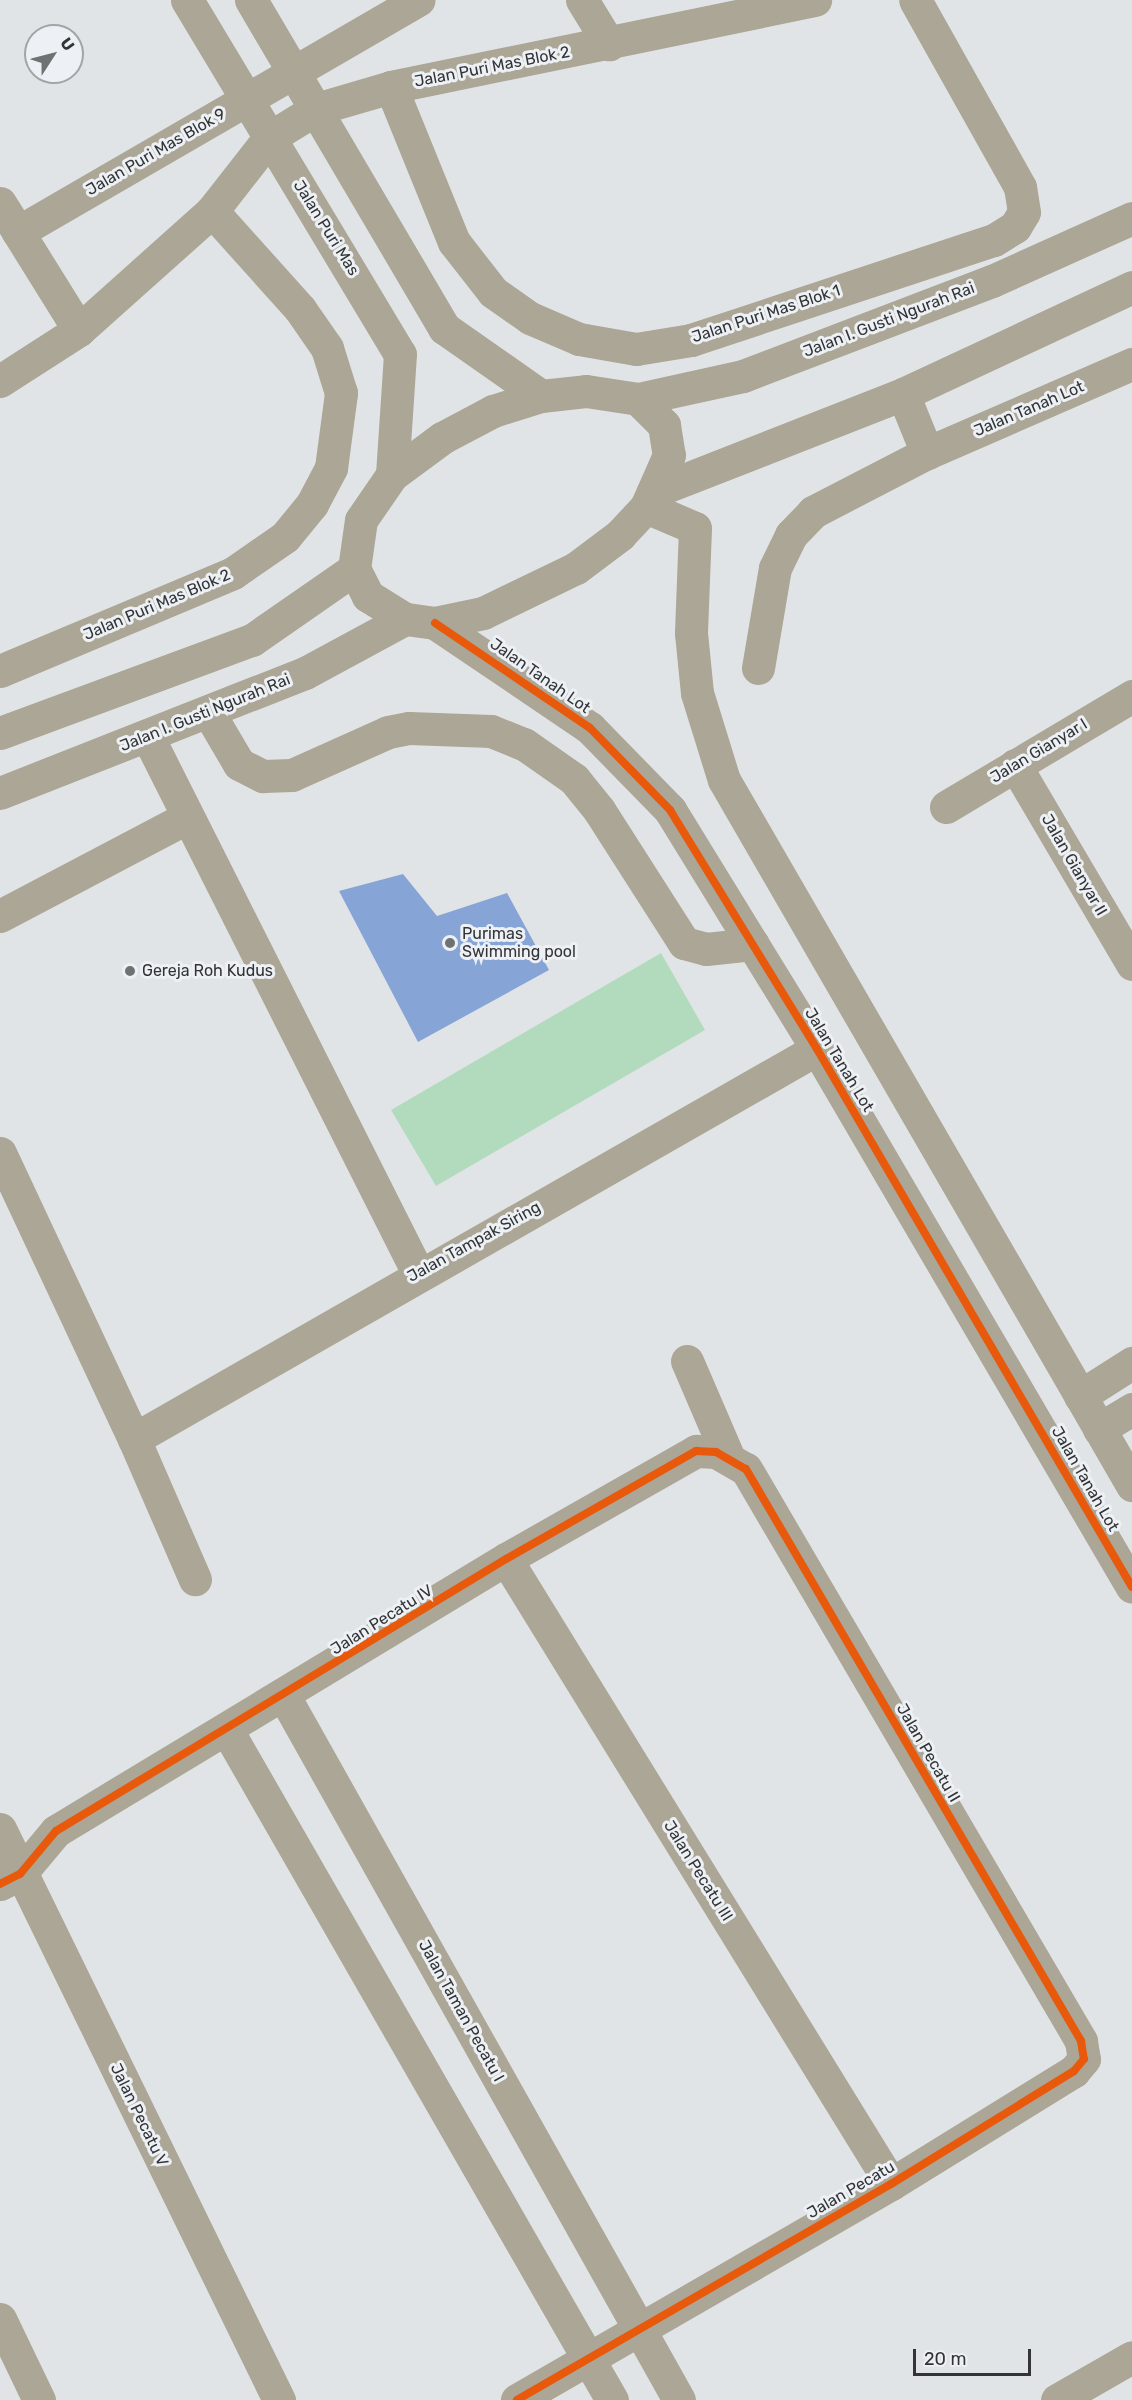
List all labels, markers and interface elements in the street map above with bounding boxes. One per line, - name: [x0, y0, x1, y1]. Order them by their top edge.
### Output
- north arrow: [24, 24, 84, 84]
- text: U: [56, 34, 78, 55]
- street label: Jalan Puri Mas Blok 2: [413, 43, 571, 91]
- street label: Jalan Puri Mas Blok 9: [83, 104, 229, 200]
- street label: Jalan Puri Mas: [289, 177, 363, 279]
- street label: Jalan I. Gusti Ngurah Rai: [801, 278, 977, 362]
- street label: Jalan Puri Mas Blok 1: [689, 281, 843, 347]
- street label: Jalan Tanah Lot: [971, 377, 1087, 441]
- street label: Jalan Puri Mas Blok 2: [81, 565, 233, 645]
- street label: Jalan Tanah Lot: [486, 634, 594, 718]
- street label: Jalan I. Gusti Ngurah Rai: [117, 670, 293, 756]
- street label: Jalan Gianyar I: [987, 714, 1091, 788]
- street label: Jalan Gianyar II: [1037, 811, 1111, 919]
- place label: Purimas Swimming pool: [462, 924, 576, 962]
- marker: Purimas Swimming pool: [443, 936, 457, 950]
- place label: Gereja Roh Kudus: [142, 961, 273, 981]
- marker: Gereja Roh Kudus: [123, 964, 137, 978]
- street label: Jalan Tanah Lot: [800, 1004, 878, 1116]
- street label: Jalan Tampak Siring: [404, 1197, 544, 1287]
- street label: Jalan Tanah Lot: [1047, 1423, 1123, 1535]
- street label: Jalan Pecatu IV: [327, 1581, 437, 1659]
- street label: Jalan Pecatu II: [892, 1700, 964, 1806]
- street label: Jalan Pecatu III: [659, 1817, 737, 1925]
- street label: Jalan Taman Pecatu I: [414, 1937, 508, 2085]
- street label: Jalan Pecatu V: [106, 2060, 172, 2170]
- street label: Jalan Pecatu: [804, 2157, 898, 2223]
- scale bar: [916, 2337, 1034, 2375]
- text: 20 m: [924, 2348, 966, 2370]

